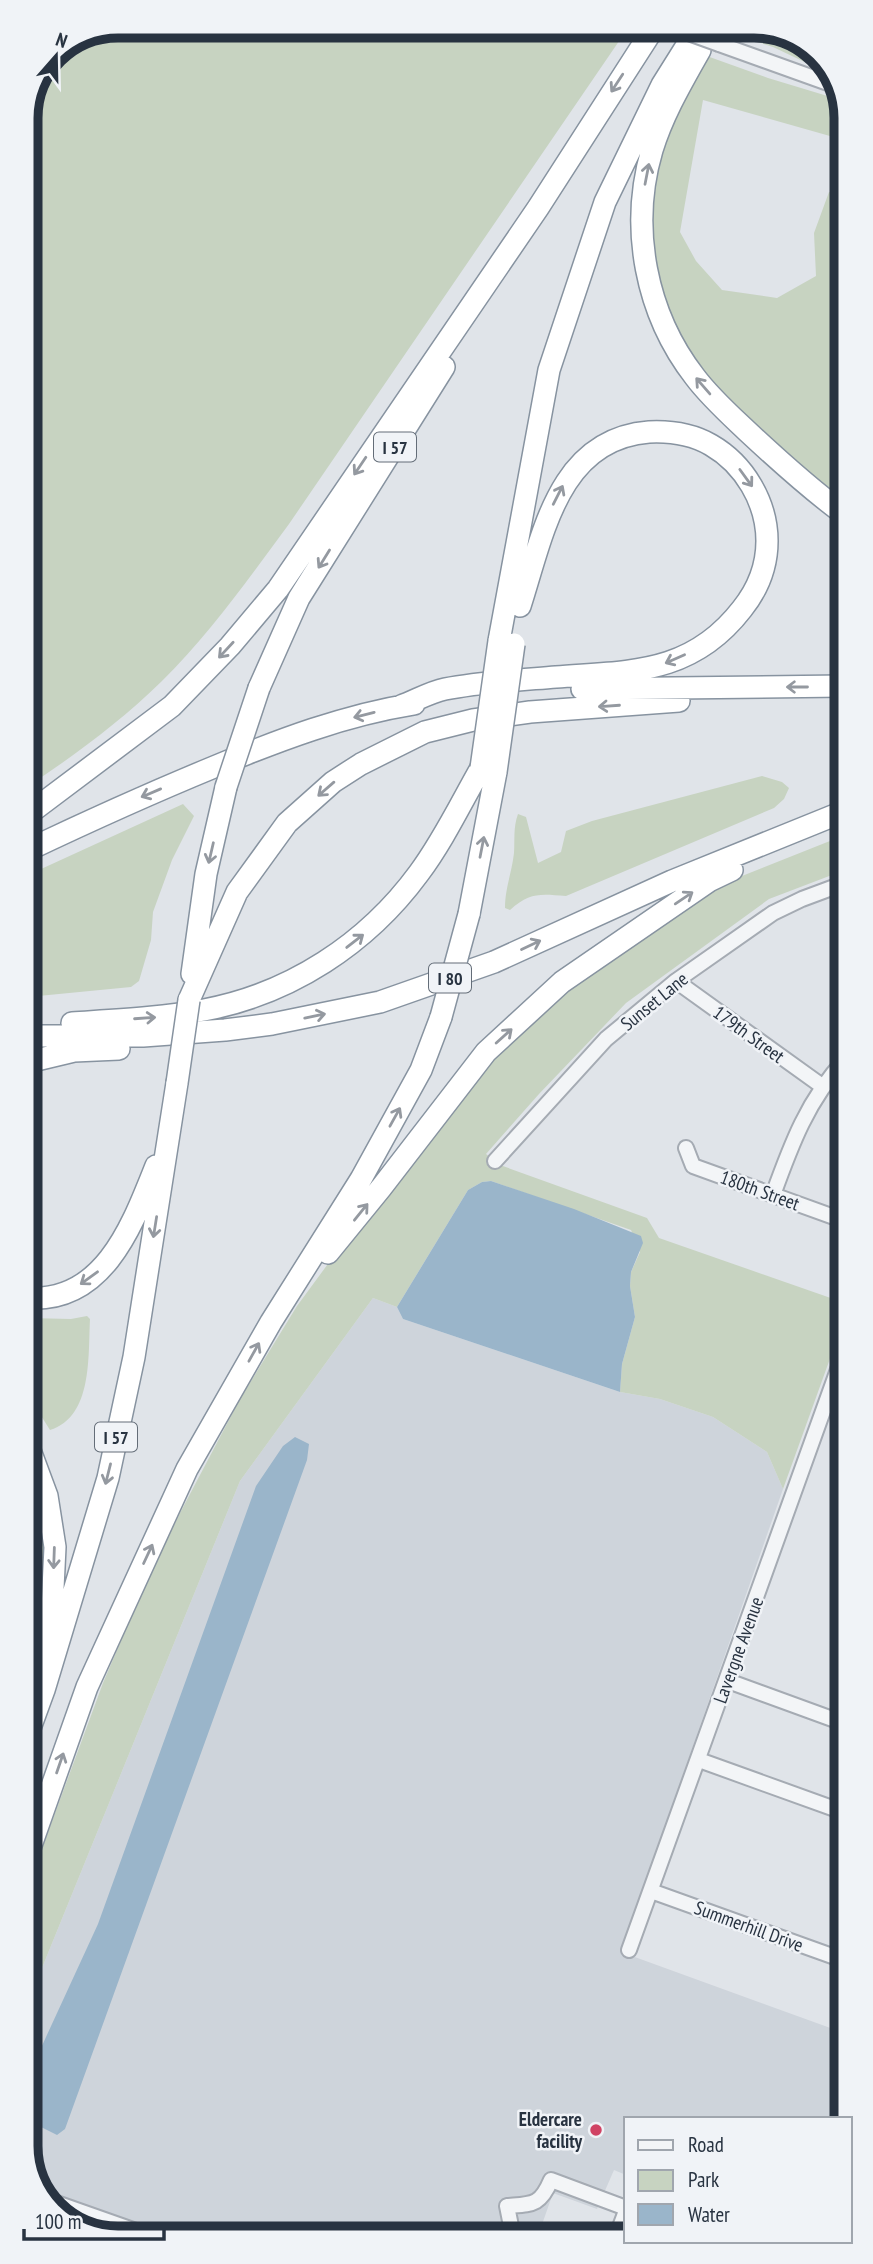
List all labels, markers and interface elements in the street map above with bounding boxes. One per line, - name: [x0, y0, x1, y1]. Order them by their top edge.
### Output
- north arrow: [21, 21, 91, 91]
- text: N: [53, 27, 71, 53]
- one-way arrow: [610, 73, 624, 93]
- one-way arrow: [641, 163, 654, 186]
- one-way arrow: [695, 378, 711, 396]
- road number: I 57: [374, 432, 416, 462]
- one-way arrow: [353, 456, 367, 475]
- one-way arrow: [738, 468, 753, 487]
- one-way arrow: [552, 485, 566, 506]
- one-way arrow: [316, 549, 330, 569]
- one-way arrow: [218, 641, 235, 658]
- one-way arrow: [664, 653, 686, 666]
- one-way arrow: [785, 680, 808, 694]
- one-way arrow: [598, 700, 621, 713]
- one-way arrow: [353, 709, 376, 722]
- one-way arrow: [317, 781, 335, 797]
- one-way arrow: [141, 788, 162, 801]
- one-way arrow: [475, 836, 489, 859]
- one-way arrow: [204, 841, 217, 864]
- one-way arrow: [674, 891, 693, 905]
- one-way arrow: [345, 933, 363, 948]
- one-way arrow: [520, 938, 541, 952]
- road number: I 80: [429, 964, 471, 993]
- street label: Sunset Lane: [615, 967, 693, 1035]
- street label: 179th Street: [709, 1000, 790, 1068]
- one-way arrow: [303, 1008, 326, 1022]
- one-way arrow: [133, 1011, 156, 1024]
- one-way arrow: [495, 1027, 512, 1044]
- one-way arrow: [389, 1107, 402, 1128]
- street label: 180th Street: [717, 1165, 804, 1216]
- one-way arrow: [353, 1204, 369, 1222]
- one-way arrow: [148, 1215, 161, 1237]
- one-way arrow: [80, 1270, 99, 1285]
- one-way arrow: [247, 1343, 261, 1363]
- road number: I 57: [95, 1422, 137, 1452]
- one-way arrow: [101, 1462, 114, 1485]
- one-way arrow: [142, 1544, 155, 1565]
- one-way arrow: [48, 1547, 61, 1570]
- street label: Lavergne Avenue: [708, 1593, 768, 1707]
- one-way arrow: [54, 1752, 67, 1774]
- street label: Summerhill Drive: [691, 1895, 807, 1957]
- place label: Eldercare facility: [519, 2107, 582, 2153]
- legend: [624, 2117, 852, 2243]
- marker: Eldercare facility: [588, 2122, 604, 2138]
- text: Road: [688, 2131, 724, 2158]
- text: Park: [688, 2166, 719, 2193]
- scale bar: [24, 2198, 164, 2242]
- text: Water: [688, 2201, 730, 2228]
- text: 100 m: [35, 2208, 81, 2235]

